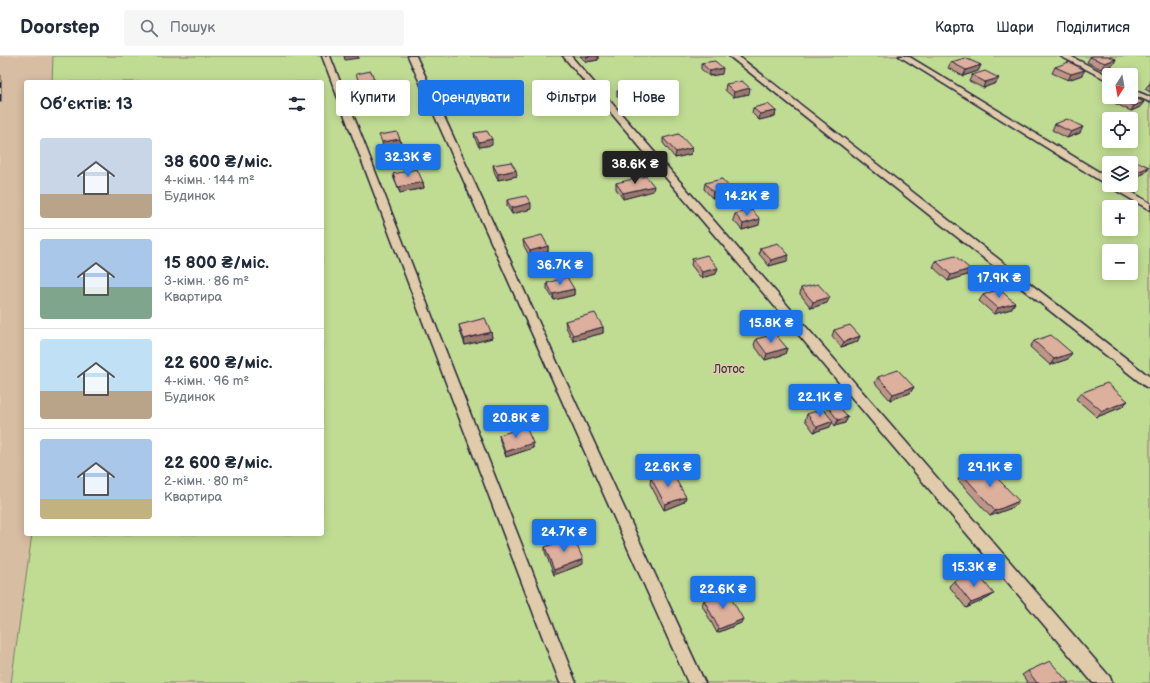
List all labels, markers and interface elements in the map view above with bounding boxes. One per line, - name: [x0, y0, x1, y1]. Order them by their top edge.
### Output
- search box: [124, 10, 404, 46]
- text: Doorstep: [20, 16, 100, 39]
- icon: search: [138, 17, 160, 39]
- text: Пошук: [170, 18, 215, 37]
- text: Карта: [935, 19, 974, 36]
- text: Шари: [996, 19, 1034, 36]
- text: Поділитися: [1056, 19, 1130, 36]
- north arrow: [1102, 68, 1138, 104]
- map controls: [1102, 68, 1138, 280]
- chip: Купити: [336, 80, 410, 116]
- chip: Орендувати: [418, 80, 524, 116]
- chip: Фільтри: [532, 80, 610, 116]
- chip: Нове: [618, 80, 679, 116]
- icon: filters: [286, 93, 308, 115]
- text: Об’єктів: 13: [40, 94, 133, 114]
- button: locate: [1102, 112, 1138, 148]
- pin: 32.3K ₴: [371, 144, 445, 178]
- text: 32.3K ₴: [385, 149, 431, 165]
- pin: 38.6K ₴: [598, 151, 672, 185]
- text: 38 600 ₴/міс.: [164, 152, 272, 172]
- icon: home: [72, 154, 120, 202]
- text: 38.6K ₴: [611, 156, 659, 172]
- button: layers: [1102, 156, 1138, 192]
- text: 4-кімн. · 144 m²: [164, 172, 255, 188]
- pin: 14.2K ₴: [710, 183, 784, 217]
- text: Будинок: [164, 188, 215, 204]
- text: 14.2K ₴: [725, 188, 769, 204]
- button: +: [1102, 200, 1138, 236]
- button: −: [1102, 244, 1138, 280]
- pin: 36.7K ₴: [523, 252, 597, 286]
- text: 15 800 ₴/міс.: [164, 253, 269, 273]
- icon: home: [72, 255, 120, 303]
- text: 36.7K ₴: [537, 257, 583, 273]
- pin: 17.9K ₴: [962, 265, 1036, 299]
- text: 17.9K ₴: [977, 270, 1021, 286]
- text: 3-кімн. · 86 m²: [164, 273, 249, 289]
- text: Квартира: [164, 289, 222, 305]
- pin: 15.8K ₴: [734, 310, 808, 344]
- text: 15.8K ₴: [749, 315, 793, 331]
- text: 22 600 ₴/міс.: [164, 353, 273, 373]
- icon: home: [72, 355, 120, 403]
- park label: Лотос: [712, 362, 745, 377]
- text: 4-кімн. · 96 m²: [164, 373, 249, 389]
- pin: 22.1K ₴: [783, 384, 857, 418]
- text: Будинок: [164, 389, 215, 405]
- text: 22.1K ₴: [798, 389, 842, 405]
- pin: 20.8K ₴: [479, 405, 553, 439]
- text: 20.8K ₴: [492, 410, 540, 426]
- text: 22 600 ₴/міс.: [164, 453, 273, 473]
- pin: 22.6K ₴: [631, 454, 705, 488]
- pin: 29.1K ₴: [953, 454, 1027, 488]
- icon: home: [72, 455, 120, 503]
- text: 22.6K ₴: [644, 459, 692, 475]
- text: 29.1K ₴: [968, 459, 1012, 475]
- text: 2-кімн. · 80 m²: [164, 473, 249, 489]
- text: Квартира: [164, 489, 222, 505]
- pin: 24.7K ₴: [527, 519, 601, 553]
- text: 24.7K ₴: [541, 524, 587, 540]
- pin: 15.3K ₴: [937, 554, 1011, 588]
- text: 15.3K ₴: [952, 559, 996, 575]
- pin: 22.6K ₴: [686, 576, 760, 610]
- text: 22.6K ₴: [699, 581, 747, 597]

